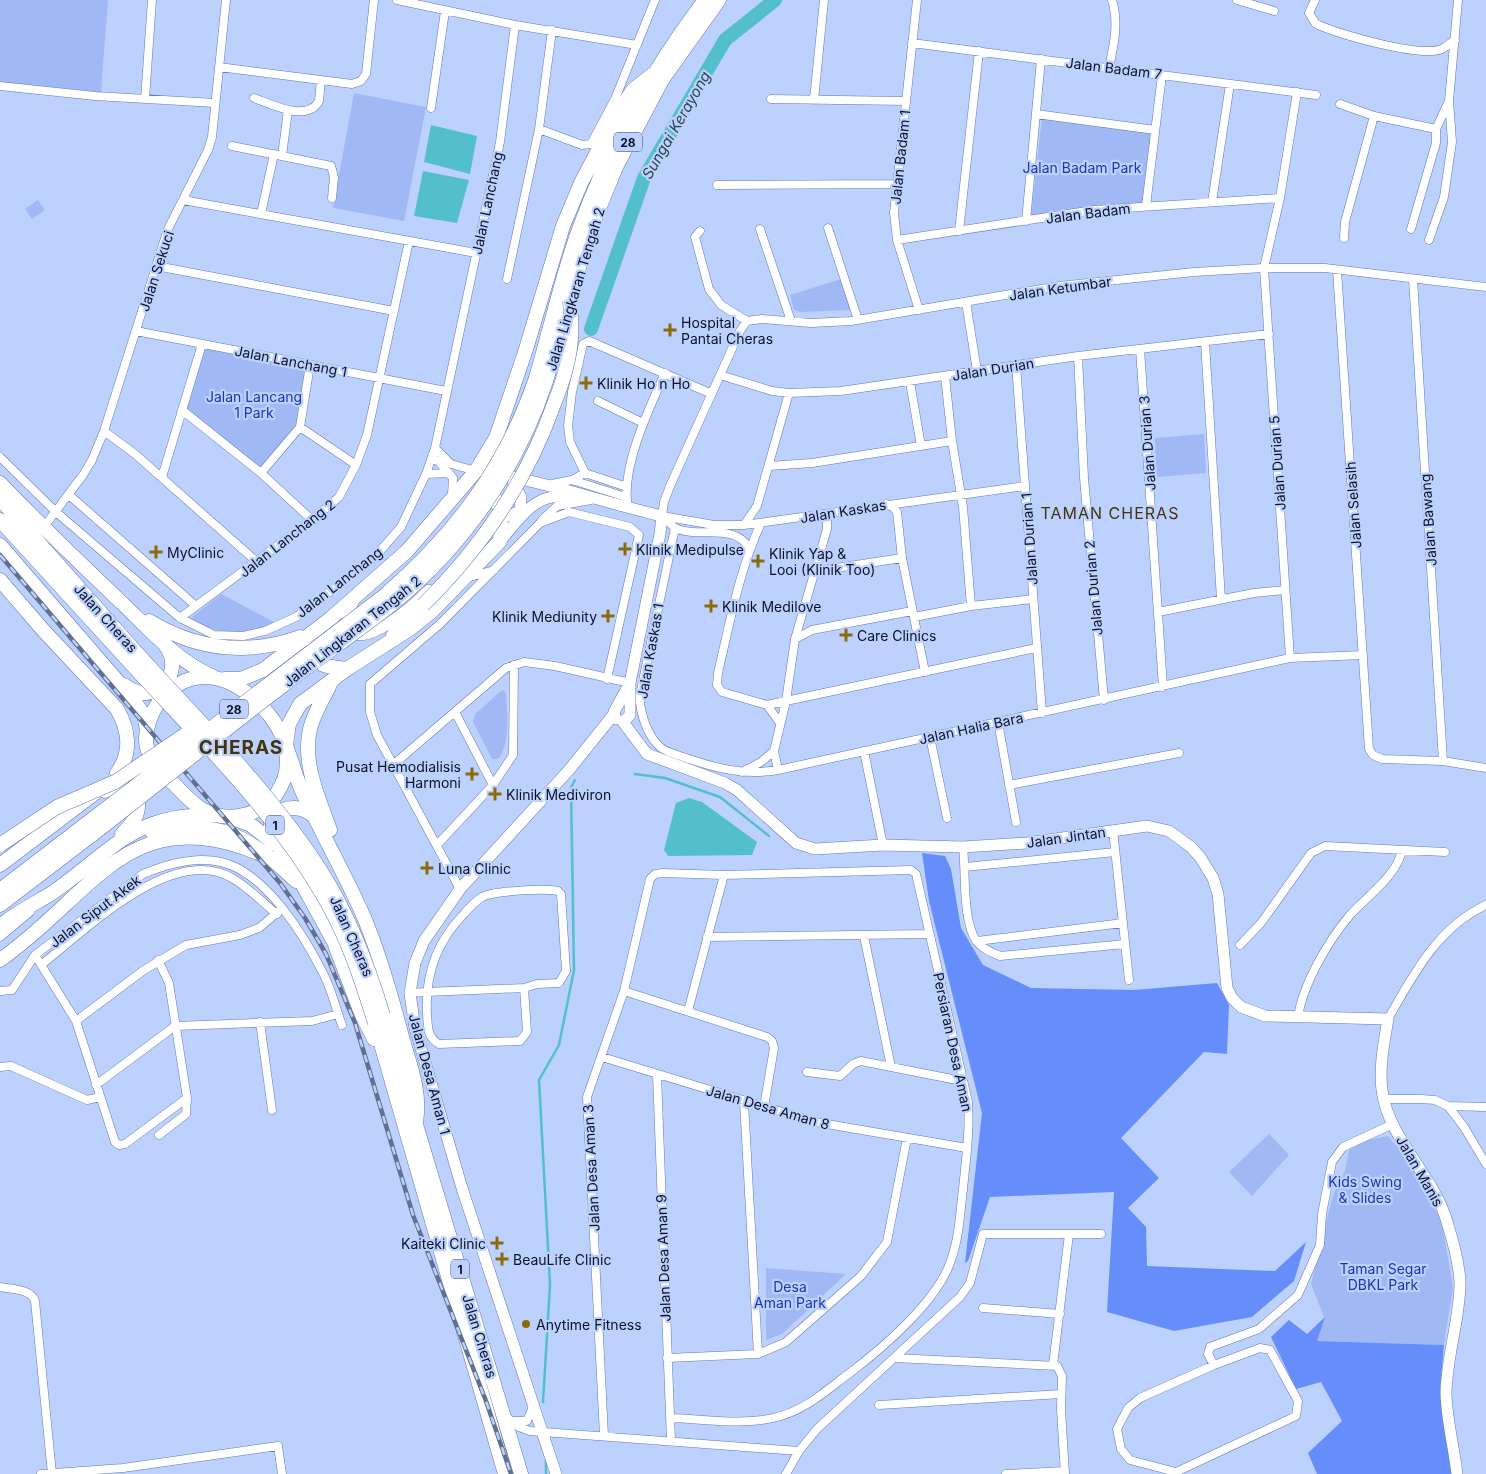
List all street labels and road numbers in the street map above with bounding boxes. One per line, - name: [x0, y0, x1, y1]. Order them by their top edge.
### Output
- street label: Jalan Badam 7: [1065, 54, 1163, 82]
- street label: Jalan Badam 1: [887, 109, 913, 205]
- road number: 28: [614, 132, 642, 152]
- street label: Jalan Lanchang: [468, 150, 506, 256]
- street label: Jalan Badam: [1045, 199, 1131, 227]
- street label: Jalan Lingkaran Tengah 2: [542, 205, 608, 373]
- street label: Jalan Sekuci: [135, 229, 177, 313]
- street label: Jalan Ketumbar: [1008, 272, 1112, 304]
- street label: Jalan Lanchang 1: [233, 342, 349, 380]
- street label: Jalan Durian: [951, 354, 1035, 384]
- street label: Jalan Durian 3: [1135, 395, 1159, 491]
- street label: Jalan Durian 5: [1265, 415, 1289, 511]
- street label: Jalan Selasih: [1341, 461, 1365, 549]
- street label: Jalan Bawang: [1416, 473, 1440, 567]
- street label: Jalan Durian 1: [1017, 492, 1041, 586]
- street label: Jalan Lanchang 2: [236, 495, 338, 581]
- street label: Jalan Kaskas: [799, 496, 887, 526]
- street label: Jalan Durian 2: [1080, 540, 1106, 636]
- street label: Jalan Lanchang: [293, 543, 385, 621]
- street label: Jalan Lingkaran Tengah 2: [280, 572, 424, 690]
- street label: Jalan Cheras: [71, 580, 141, 656]
- street label: Jalan Kaskas 1: [633, 602, 667, 700]
- road number: 28: [220, 700, 248, 719]
- street label: Jalan Halia Bara: [917, 709, 1025, 747]
- road number: 1: [266, 816, 284, 834]
- street label: Jalan Jintan: [1025, 823, 1107, 851]
- street label: Jalan Siput Akek: [46, 871, 144, 951]
- street label: Jalan Cheras: [327, 893, 377, 979]
- street label: Persiaran Desa Aman: [930, 971, 976, 1113]
- street label: Jalan Desa Aman 1: [406, 1012, 454, 1136]
- street label: Jalan Desa Aman 8: [704, 1081, 832, 1133]
- street label: Jalan Desa Aman 3: [579, 1104, 603, 1232]
- street label: Jalan Manis: [1393, 1133, 1447, 1209]
- street label: Jalan Desa Aman 9: [652, 1194, 674, 1322]
- road number: 1: [451, 1260, 469, 1278]
- street label: Jalan Cheras: [459, 1292, 501, 1380]

